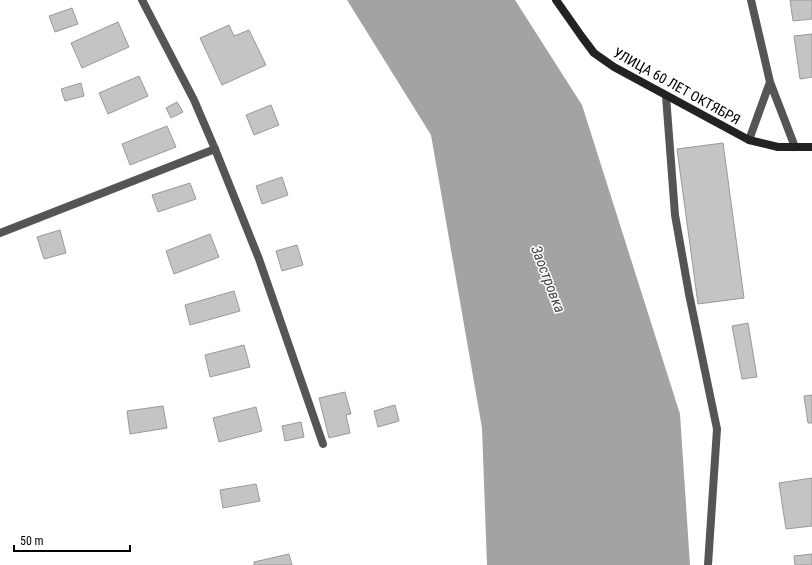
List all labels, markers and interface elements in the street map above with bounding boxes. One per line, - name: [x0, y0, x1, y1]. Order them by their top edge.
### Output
- street label: УЛИЦА 60 ЛЕТ ОКТЯБРЯ: [611, 44, 743, 128]
- water label: Заостровка: [527, 243, 569, 315]
- scale bar: [14, 527, 130, 553]
- text: 50 m: [20, 534, 44, 548]

